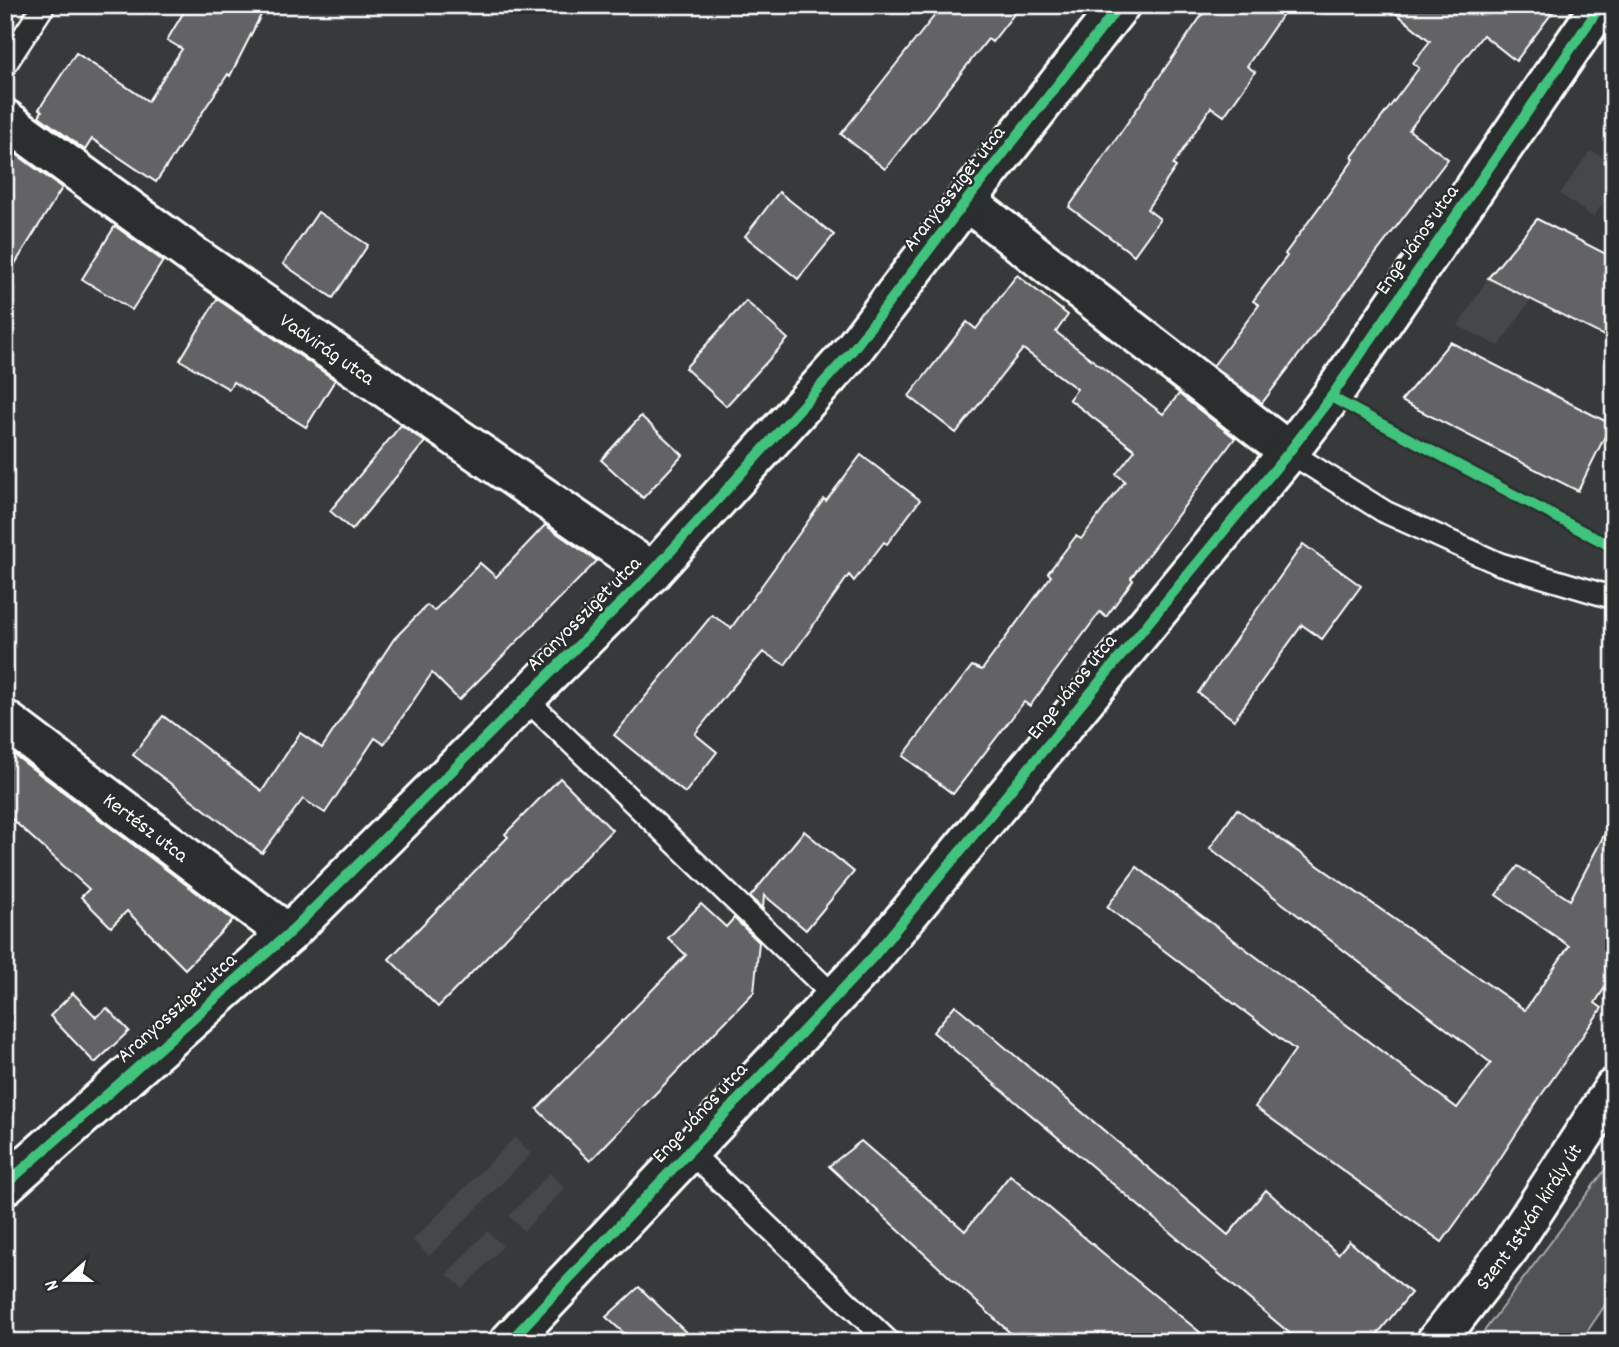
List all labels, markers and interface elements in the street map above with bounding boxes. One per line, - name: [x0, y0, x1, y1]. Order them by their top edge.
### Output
- street label: Aranyossziget utca: [897, 120, 1015, 259]
- street label: Enge János utca: [1369, 179, 1468, 302]
- street label: Vadvirág utca: [272, 307, 381, 395]
- street label: Aranyossziget utca: [521, 550, 650, 680]
- street label: Enge János utca: [1021, 628, 1126, 747]
- street label: Kertész utca: [95, 787, 194, 872]
- street label: Aranyossziget utca: [111, 946, 245, 1071]
- street label: Enge János utca: [646, 1056, 757, 1171]
- street label: Szent István király út: [1470, 1139, 1592, 1298]
- north arrow: [32, 1246, 102, 1316]
- text: N: [39, 1276, 68, 1294]

